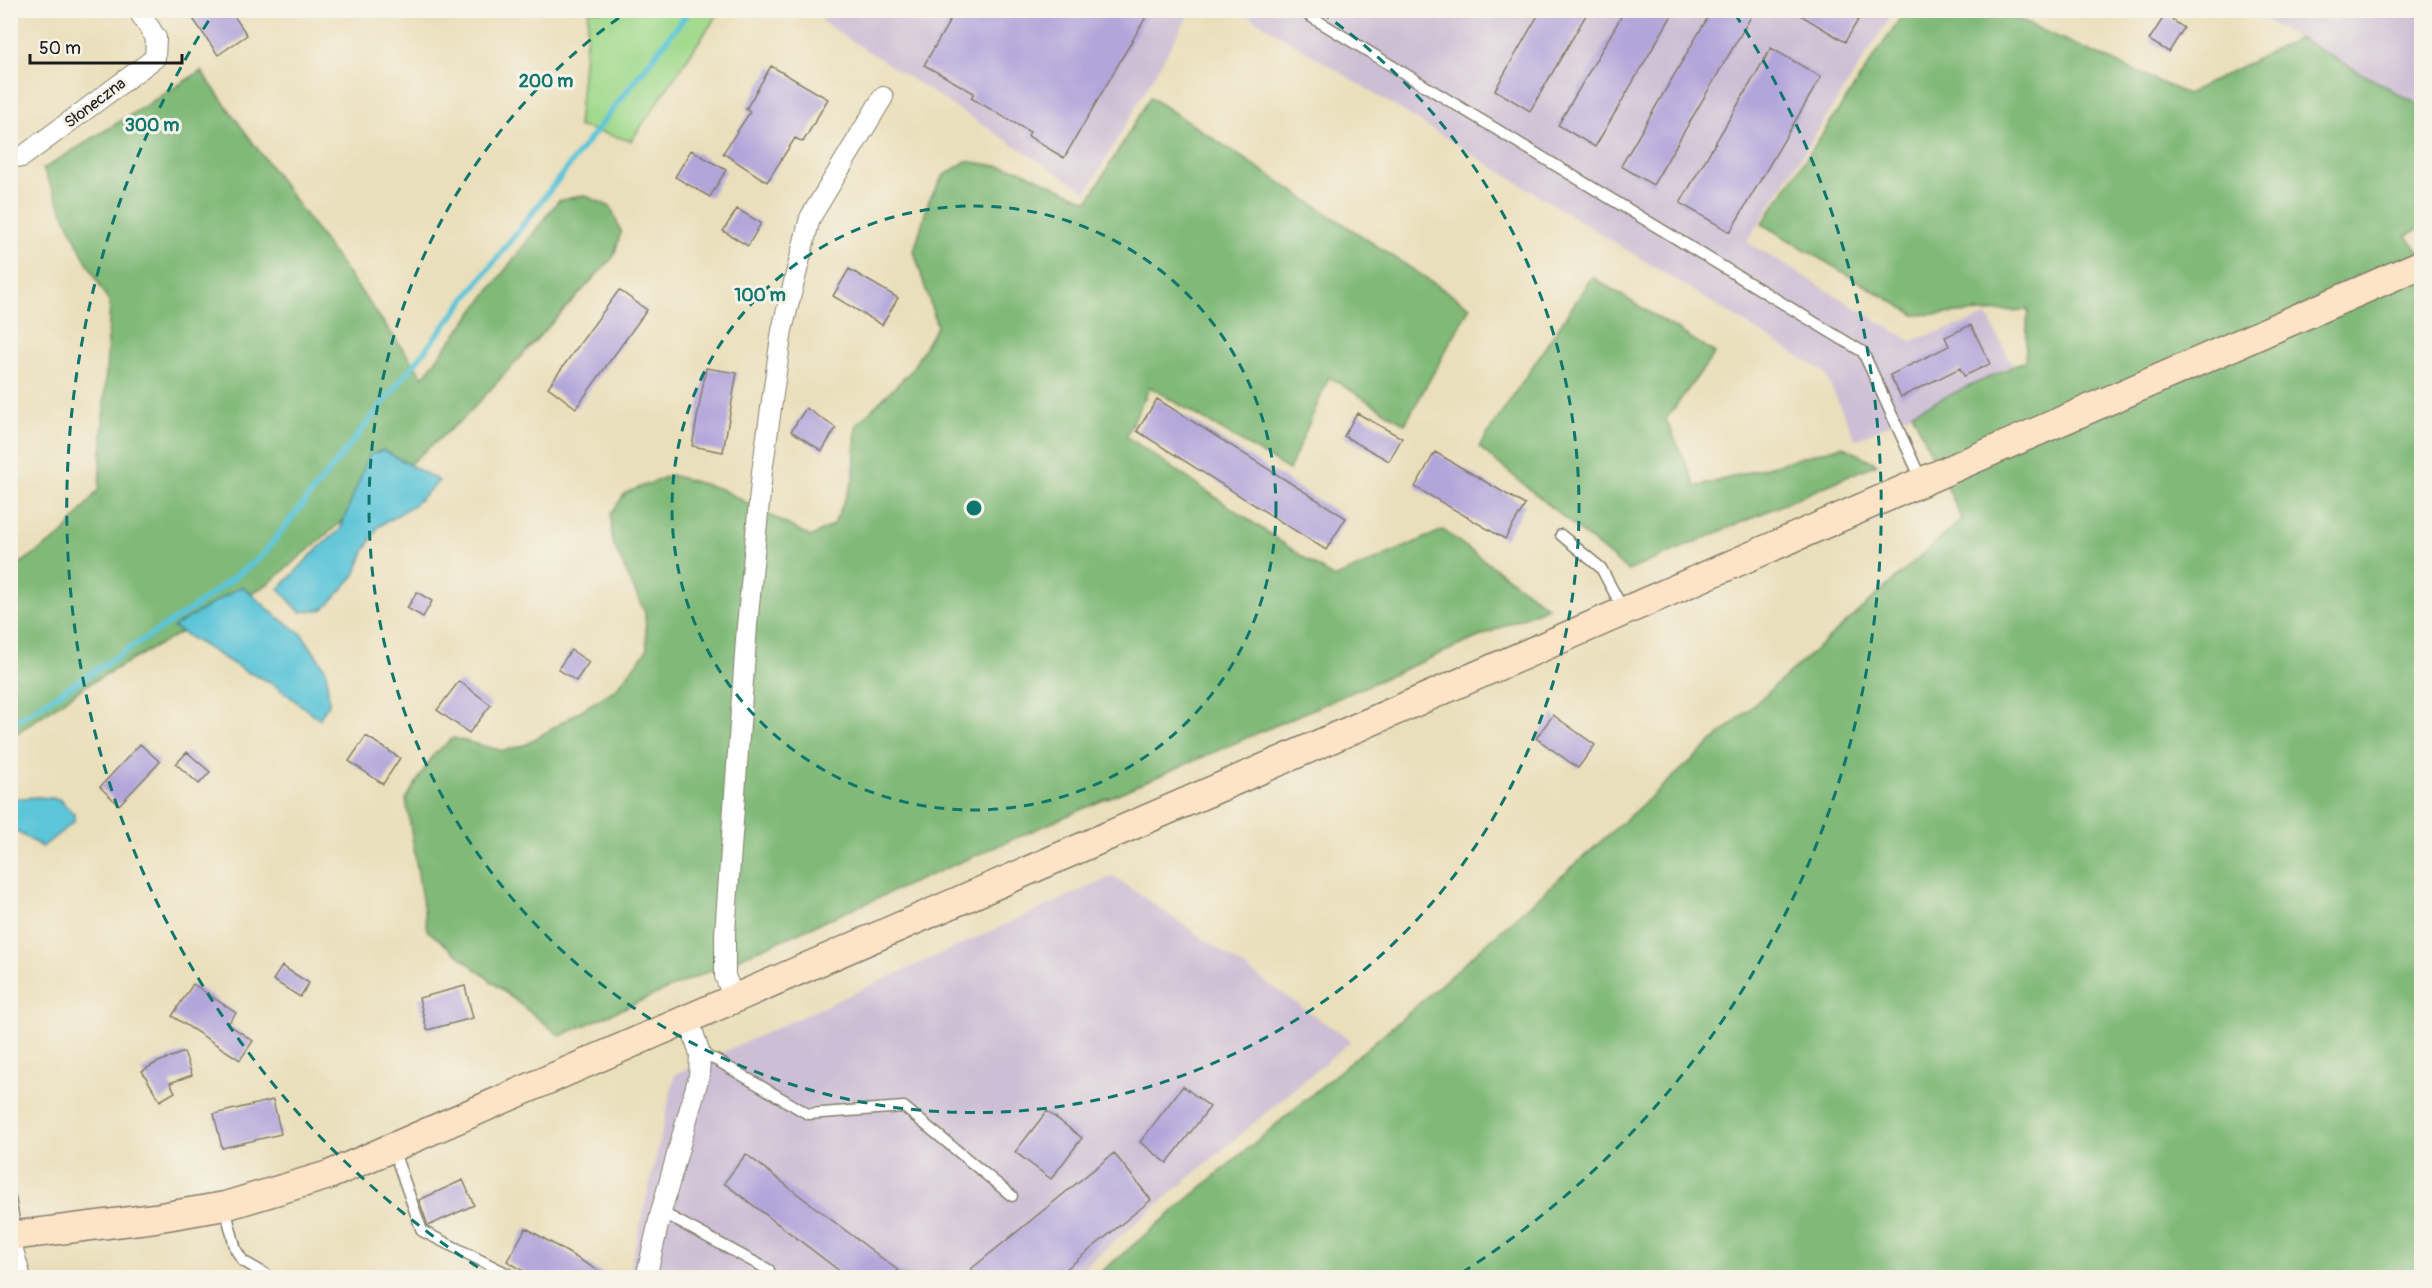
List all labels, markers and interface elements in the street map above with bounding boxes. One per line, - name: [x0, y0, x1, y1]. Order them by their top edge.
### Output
- scale bar: [30, 27, 182, 65]
- text: 50 m: [39, 37, 81, 60]
- text: 200 m: [519, 70, 573, 93]
- street label: Słoneczna: [60, 73, 130, 133]
- text: 300 m: [125, 114, 179, 137]
- text: 100 m: [734, 284, 786, 307]
- centre of rings: [964, 498, 984, 518]

